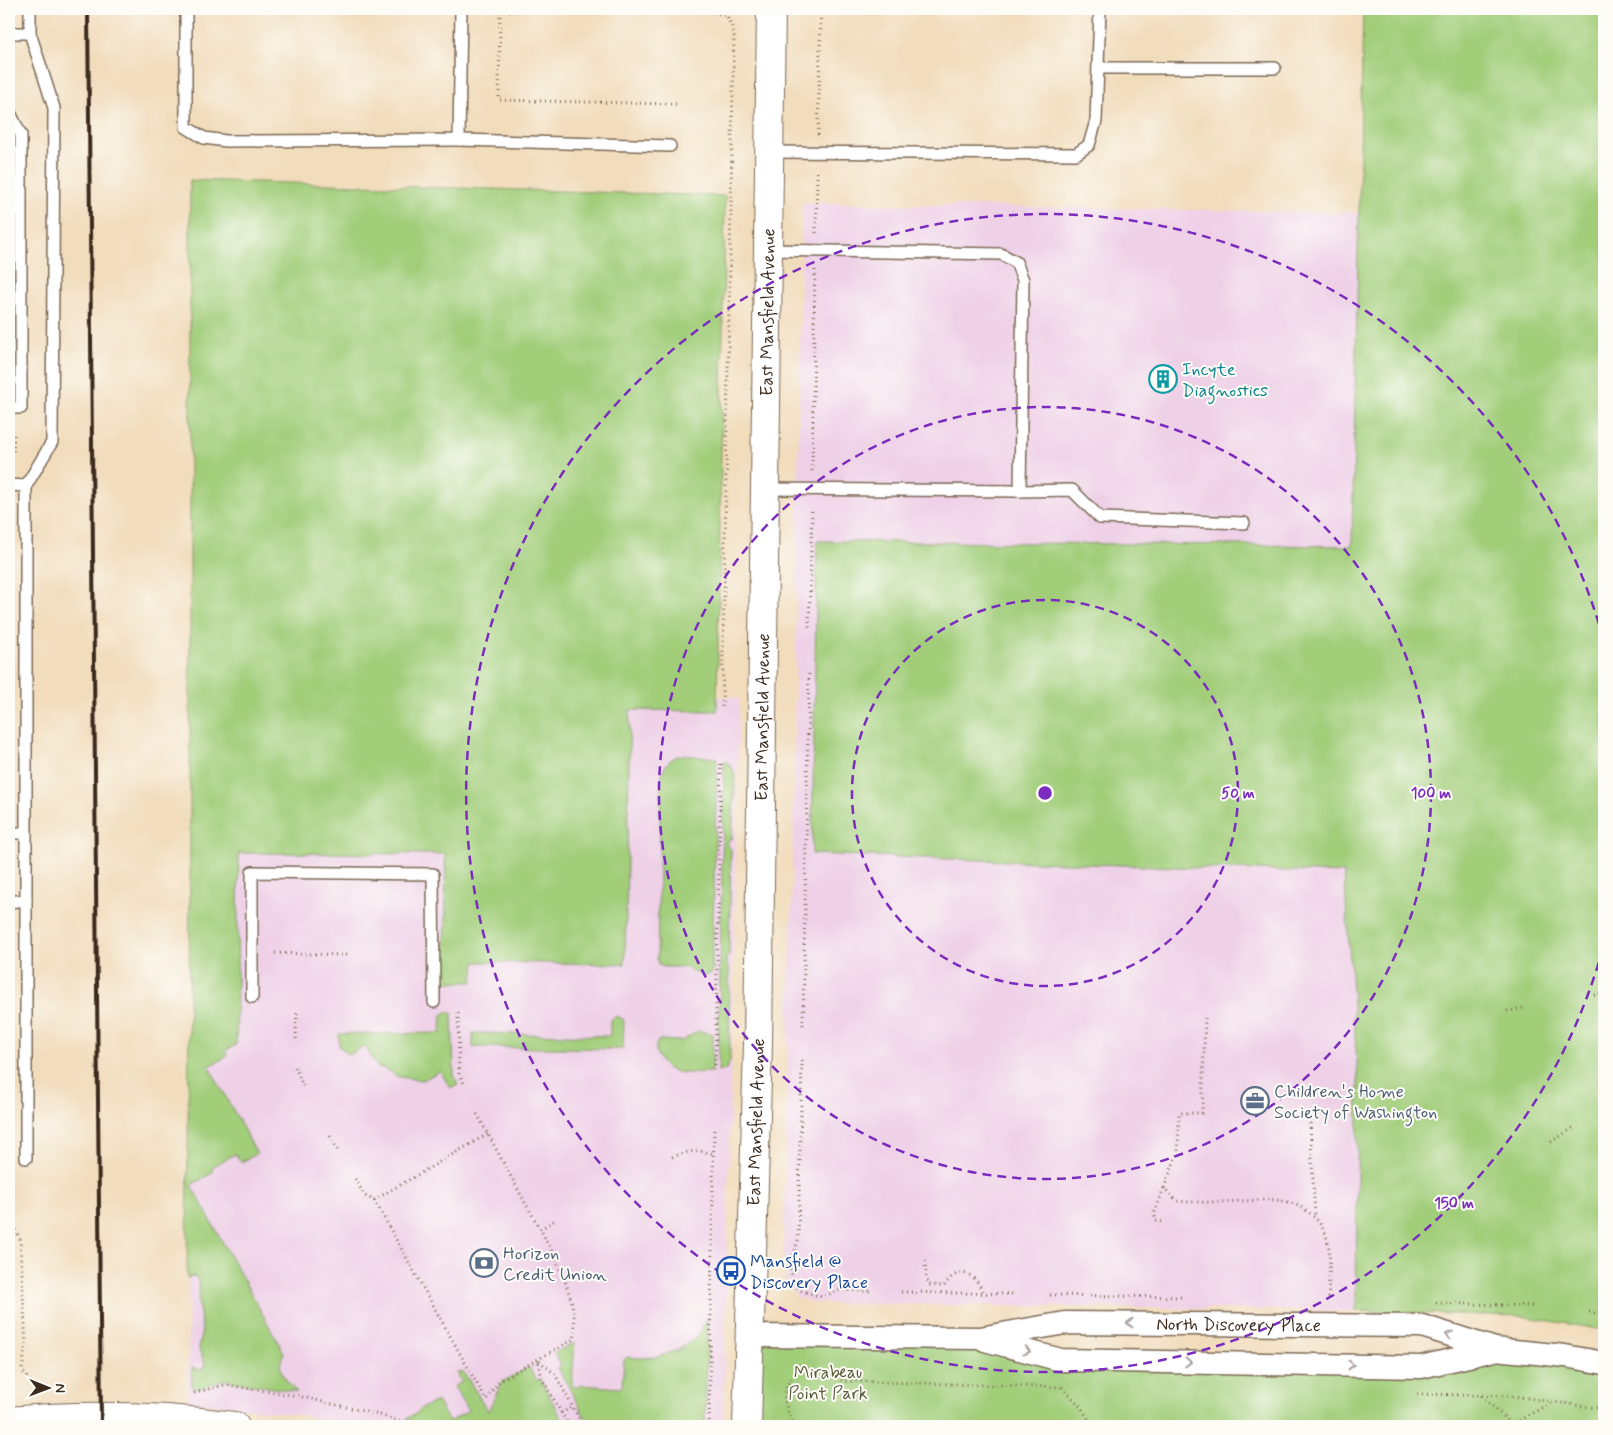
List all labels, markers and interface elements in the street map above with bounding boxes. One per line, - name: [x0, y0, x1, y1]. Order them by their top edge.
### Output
- street label: East Mansfield Avenue: [755, 228, 781, 396]
- place label: Incyte Diagnostics: [1182, 358, 1268, 405]
- building icon: Incyte Diagnostics: [1148, 364, 1178, 394]
- street label: East Mansfield Avenue: [750, 633, 776, 801]
- centre of rings: [1036, 784, 1054, 802]
- text: 50 m: [1221, 784, 1255, 804]
- text: 100 m: [1411, 784, 1451, 804]
- street label: East Mansfield Avenue: [742, 1038, 771, 1206]
- place label: Children's Home Society of Washington: [1274, 1080, 1437, 1127]
- office icon: Children's Home Society of Washington: [1240, 1086, 1270, 1116]
- text: 150 m: [1434, 1194, 1474, 1214]
- place label: Horizon Credit Union: [503, 1242, 607, 1287]
- bank icon: Horizon Credit Union: [469, 1248, 499, 1278]
- place label: Mansfield @ Discovery Place: [750, 1250, 868, 1295]
- bus stop icon: Mansfield @ Discovery Place: [716, 1256, 746, 1286]
- street label: North Discovery Place: [1156, 1313, 1321, 1338]
- one-way arrow: [1126, 1318, 1134, 1328]
- one-way arrow: [1445, 1331, 1453, 1341]
- one-way arrow: [1022, 1345, 1030, 1355]
- one-way arrow: [1184, 1357, 1192, 1367]
- one-way arrow: [1347, 1360, 1355, 1371]
- park label: Mirabeau Point Park: [788, 1361, 868, 1406]
- north arrow: [22, 1362, 72, 1412]
- text: N: [51, 1383, 69, 1393]

